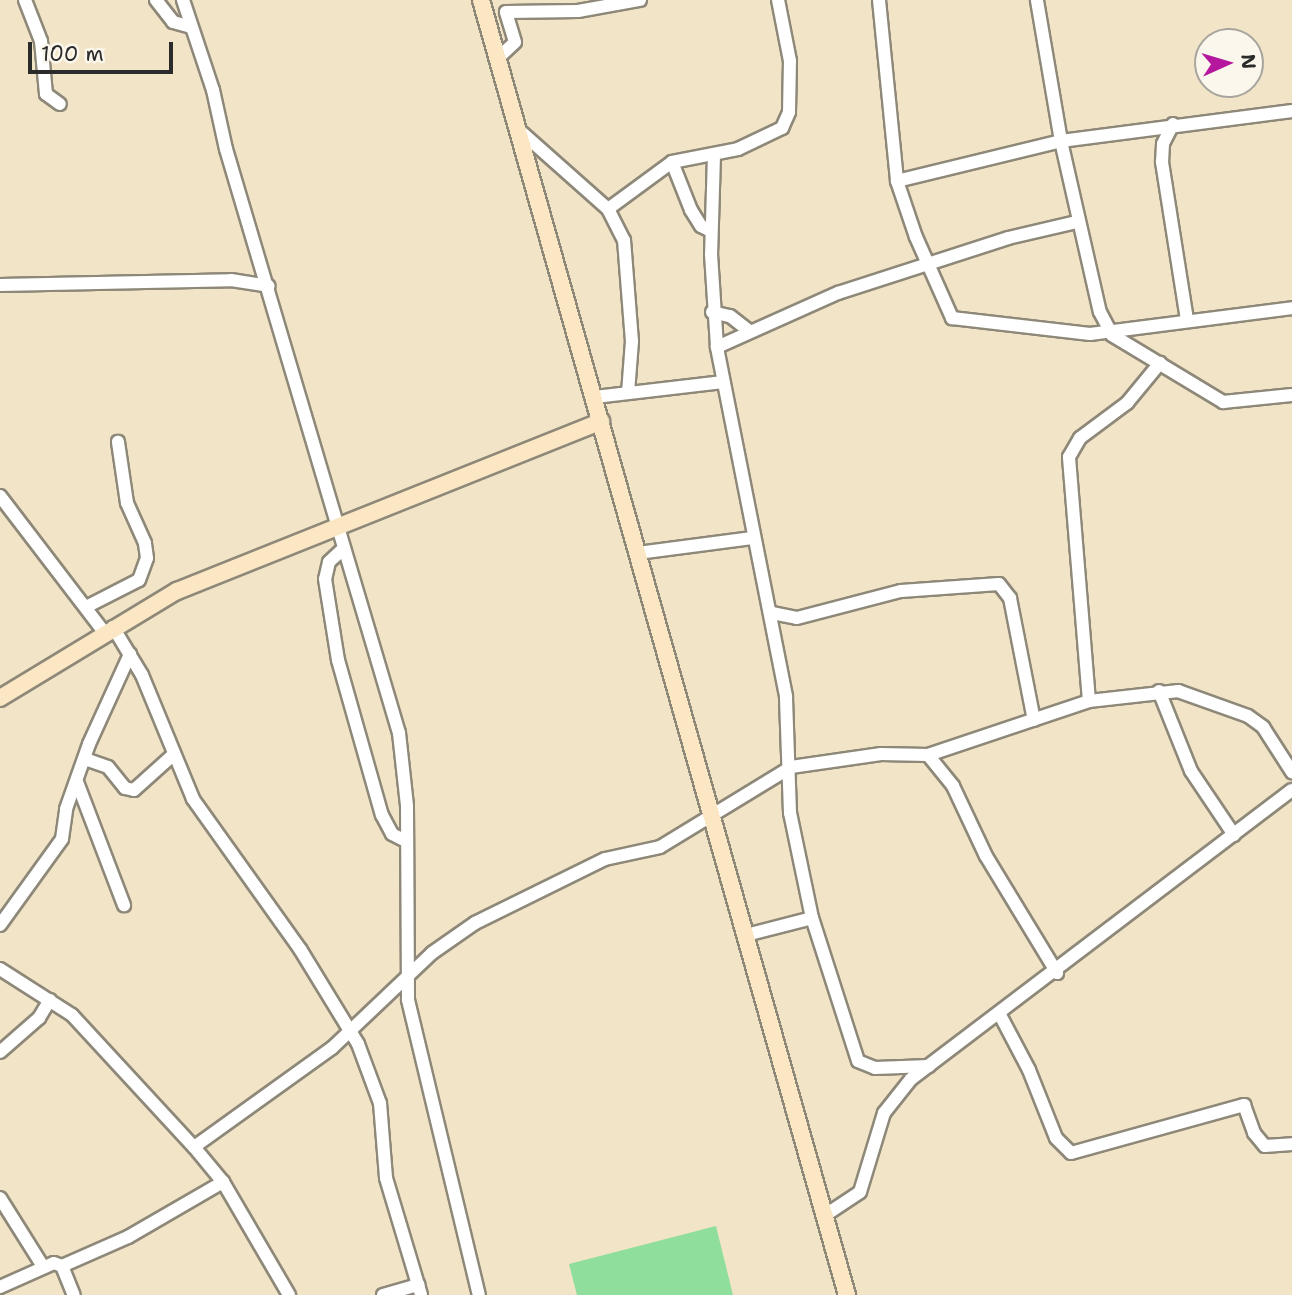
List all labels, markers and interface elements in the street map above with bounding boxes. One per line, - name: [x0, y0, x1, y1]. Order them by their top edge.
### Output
- scale bar: [32, 28, 177, 72]
- north arrow: [1194, 28, 1264, 98]
- text: 100 m: [41, 40, 104, 68]
- text: N: [1235, 53, 1261, 70]

